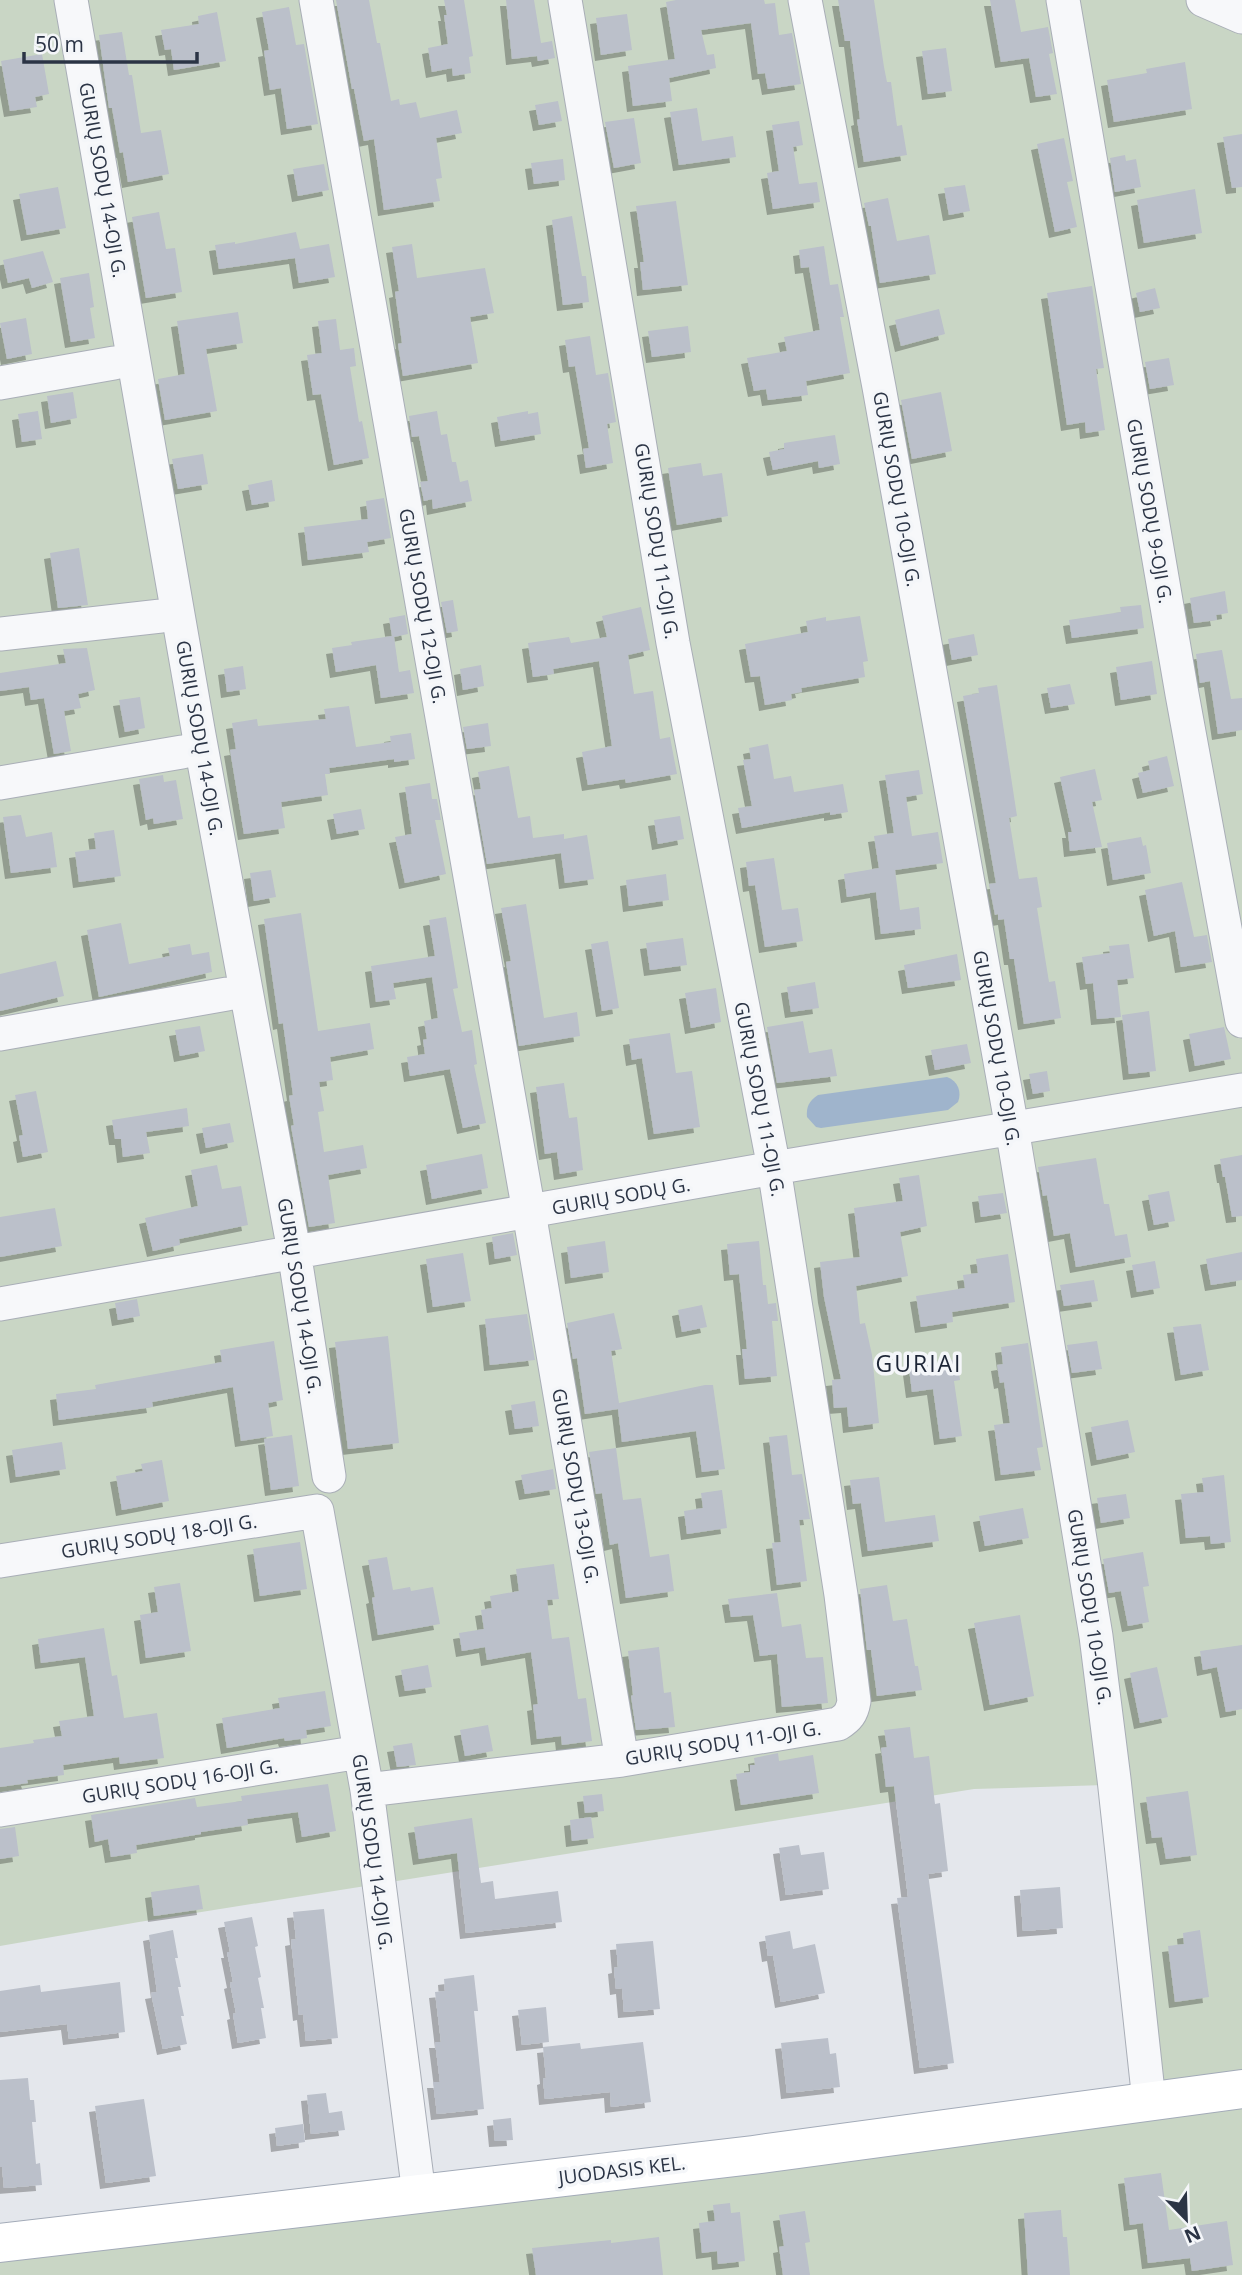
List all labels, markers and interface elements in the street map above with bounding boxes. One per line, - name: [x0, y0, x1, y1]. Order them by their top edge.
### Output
- scale bar: [24, 21, 198, 65]
- text: 50 m: [35, 30, 84, 58]
- street label: GURIŲ SODŲ 14-OJI G.: [73, 80, 133, 280]
- street label: GURIŲ SODŲ 10-OJI G.: [867, 389, 927, 589]
- street label: GURIŲ SODŲ 9-OJI G.: [1121, 417, 1179, 605]
- street label: GURIŲ SODŲ 11-OJI G.: [629, 441, 685, 641]
- street label: GURIŲ SODŲ 12-OJI G.: [393, 506, 453, 706]
- street label: GURIŲ SODŲ 14-OJI G.: [170, 638, 230, 838]
- street label: GURIŲ SODŲ 10-OJI G.: [967, 948, 1027, 1148]
- street label: GURIŲ SODŲ 11-OJI G.: [728, 999, 792, 1199]
- street label: GURIŲ SODŲ G.: [550, 1171, 692, 1221]
- street label: GURIŲ SODŲ 14-OJI G.: [272, 1196, 328, 1396]
- district label: GURIAI: [875, 1347, 963, 1379]
- street label: GURIŲ SODŲ 13-OJI G.: [546, 1386, 606, 1586]
- street label: GURIŲ SODŲ 10-OJI G.: [1062, 1507, 1118, 1707]
- street label: GURIŲ SODŲ 18-OJI G.: [59, 1508, 259, 1564]
- street label: GURIŲ SODŲ 11-OJI G.: [623, 1715, 823, 1771]
- street label: GURIŲ SODŲ 14-OJI G.: [346, 1752, 400, 1952]
- street label: GURIŲ SODŲ 16-OJI G.: [80, 1753, 280, 1809]
- street label: JUODASIS KEL.: [555, 2149, 687, 2191]
- north arrow: [1151, 2184, 1221, 2254]
- text: N: [1180, 2220, 1205, 2250]

